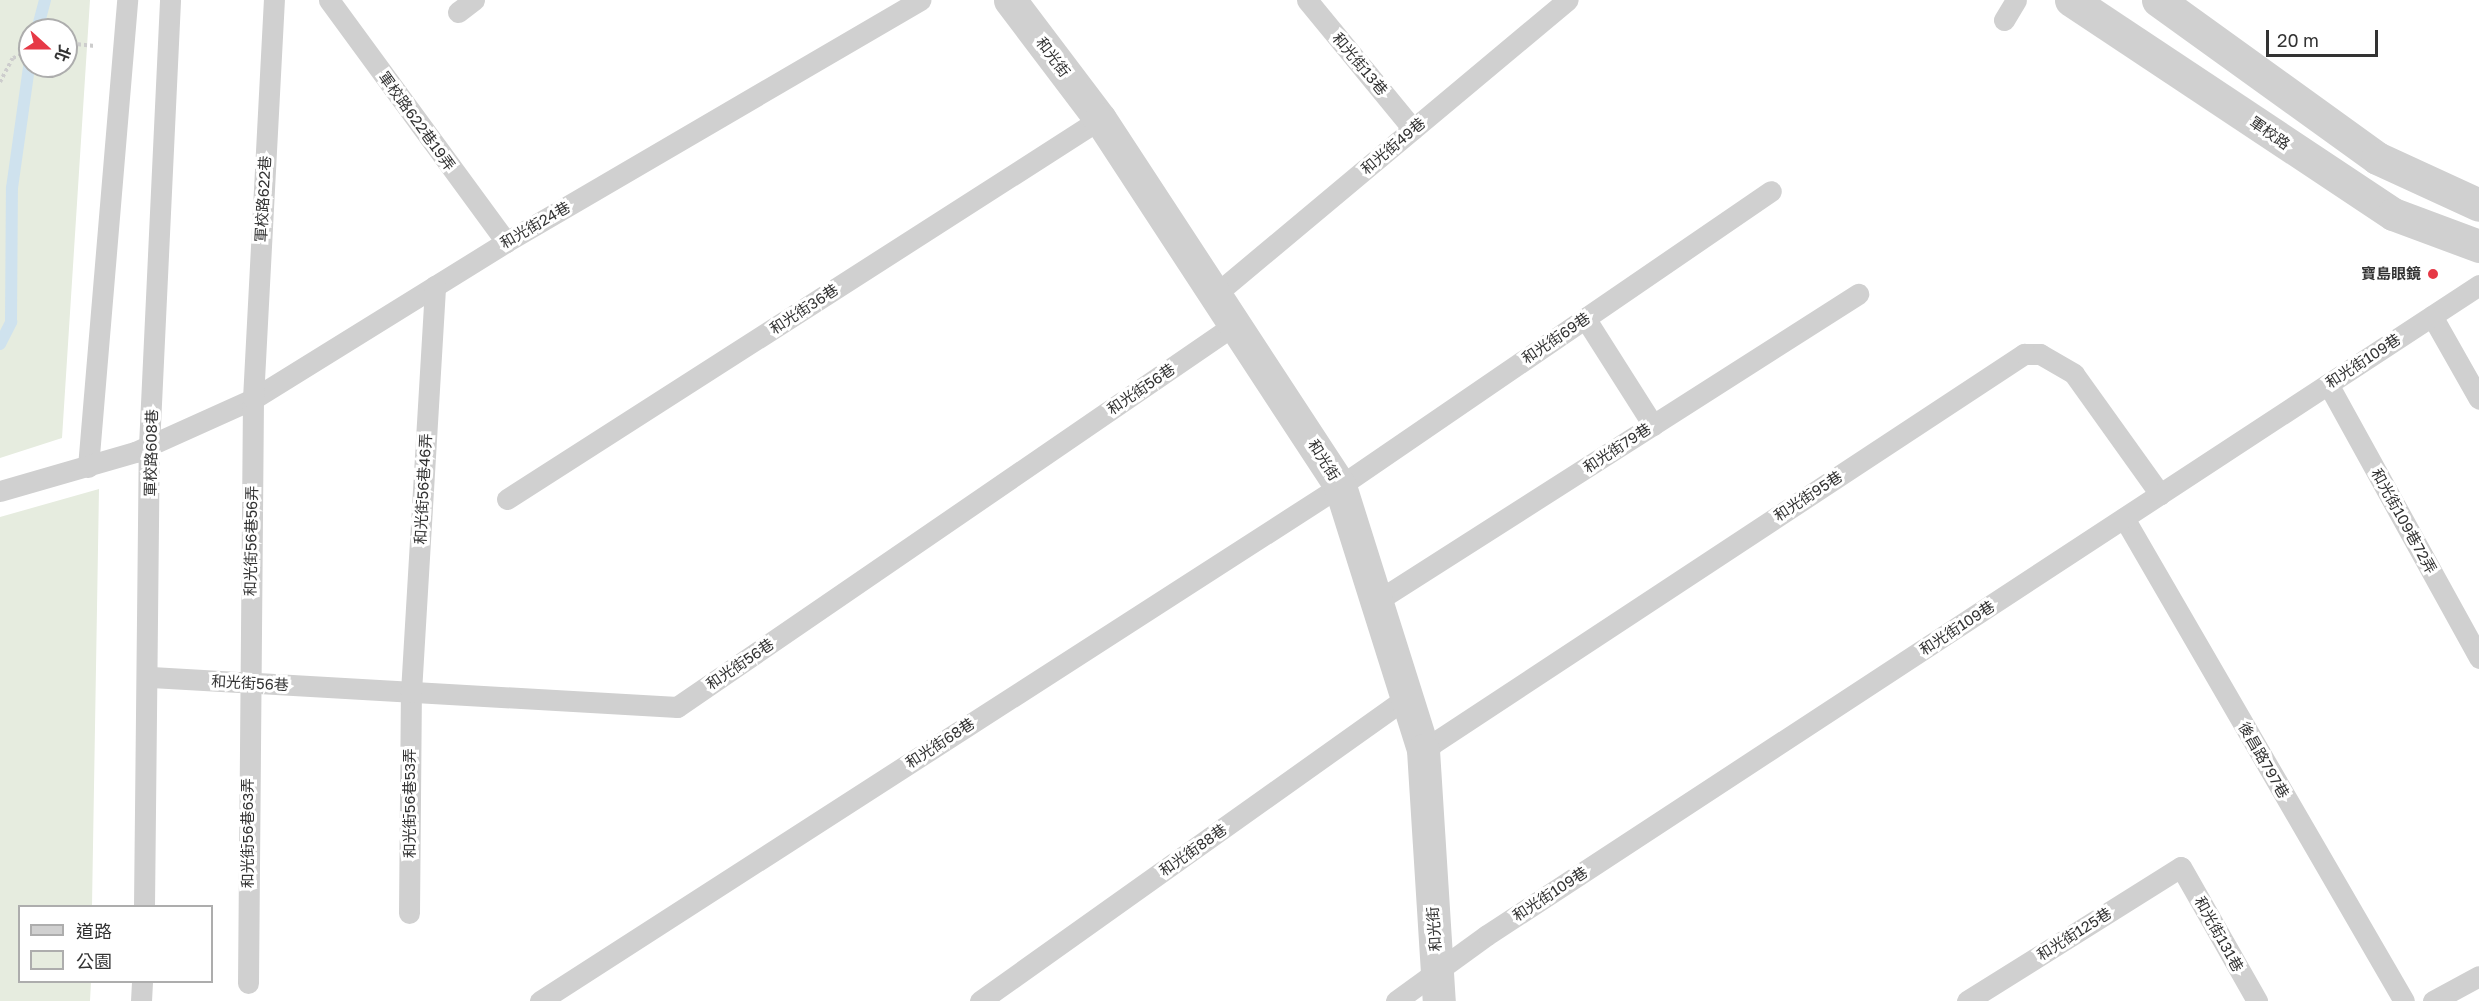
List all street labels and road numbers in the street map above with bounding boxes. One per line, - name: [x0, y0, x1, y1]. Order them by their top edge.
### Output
- street label: 和光街13巷: [1329, 29, 1391, 99]
- street label: 和光街: [1032, 34, 1074, 80]
- street label: 軍校路622巷19弄: [375, 68, 459, 174]
- street label: 軍校路: [2246, 113, 2294, 153]
- street label: 和光街49巷: [1357, 114, 1429, 178]
- street label: 軍校路622巷: [252, 155, 274, 243]
- street label: 和光街24巷: [497, 198, 573, 252]
- street label: 和光街36巷: [766, 280, 842, 338]
- street label: 和光街69巷: [1519, 309, 1593, 367]
- street label: 和光街109巷: [2322, 330, 2404, 392]
- street label: 和光街56巷: [1104, 360, 1178, 418]
- street label: 軍校路608巷: [141, 409, 161, 497]
- street label: 和光街79巷: [1580, 419, 1654, 477]
- street label: 和光街56巷46弄: [411, 433, 435, 545]
- street label: 和光街: [1304, 436, 1344, 484]
- street label: 和光街109巷72弄: [2368, 465, 2440, 577]
- street label: 和光街95巷: [1770, 467, 1846, 525]
- street label: 和光街56巷56弄: [241, 486, 261, 596]
- street label: 和光街109巷: [1916, 597, 1998, 659]
- street label: 和光街56巷: [703, 635, 777, 693]
- street label: 和光街56巷: [211, 672, 289, 694]
- street label: 和光街68巷: [902, 714, 978, 772]
- street label: 後昌路797巷: [2235, 719, 2293, 801]
- street label: 和光街56巷53弄: [401, 748, 419, 858]
- street label: 和光街56巷63弄: [239, 778, 257, 888]
- street label: 和光街88巷: [1156, 820, 1230, 880]
- street label: 和光街109巷: [1509, 863, 1591, 925]
- street label: 和光街131巷: [2191, 893, 2247, 975]
- street label: 和光街125巷: [2033, 904, 2115, 964]
- street label: 和光街: [1423, 906, 1445, 952]

